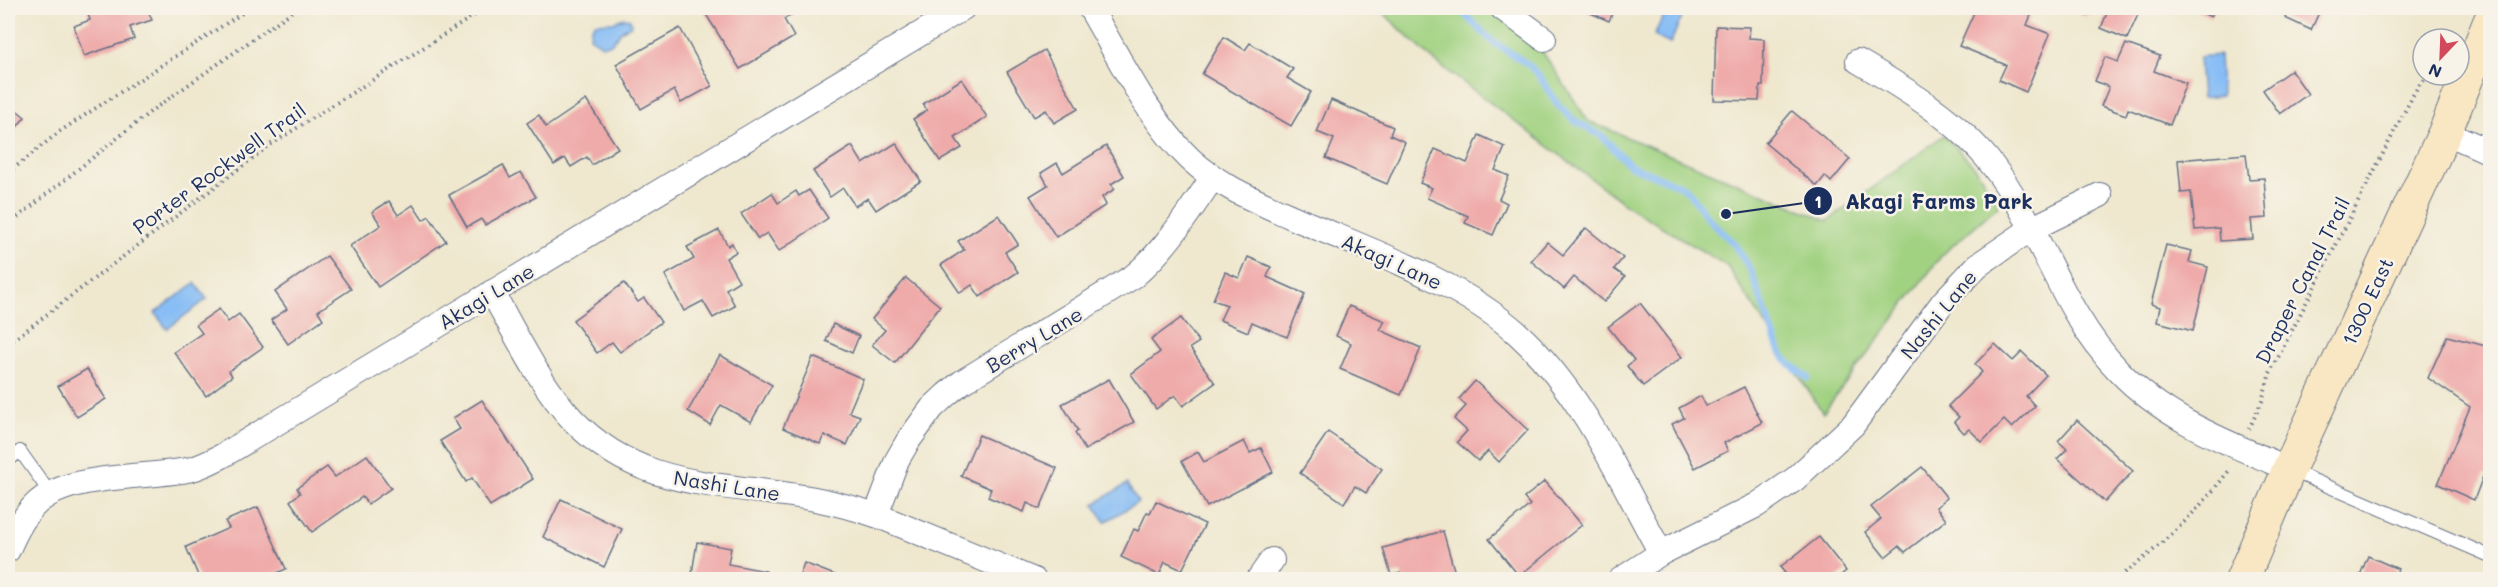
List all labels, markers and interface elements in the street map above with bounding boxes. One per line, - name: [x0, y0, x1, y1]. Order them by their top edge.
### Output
- north arrow: [2411, 27, 2471, 87]
- text: N: [2425, 59, 2445, 83]
- street label: Porter Rockwell Trail: [127, 96, 311, 240]
- callout: Akagi Farms Park: [1803, 182, 2044, 221]
- text: Akagi Farms Park: [1845, 187, 2033, 214]
- text: 1: [1814, 189, 1822, 213]
- street label: Draper Canal Trail: [2249, 192, 2355, 368]
- street label: Akagi Lane: [1338, 227, 1446, 295]
- street label: 1300 East: [2335, 253, 2399, 349]
- street label: Akagi Lane: [433, 257, 539, 335]
- street label: Nashi Lane: [1894, 264, 1982, 364]
- street label: Berry Lane: [981, 300, 1087, 378]
- street label: Nashi Lane: [672, 464, 782, 506]

